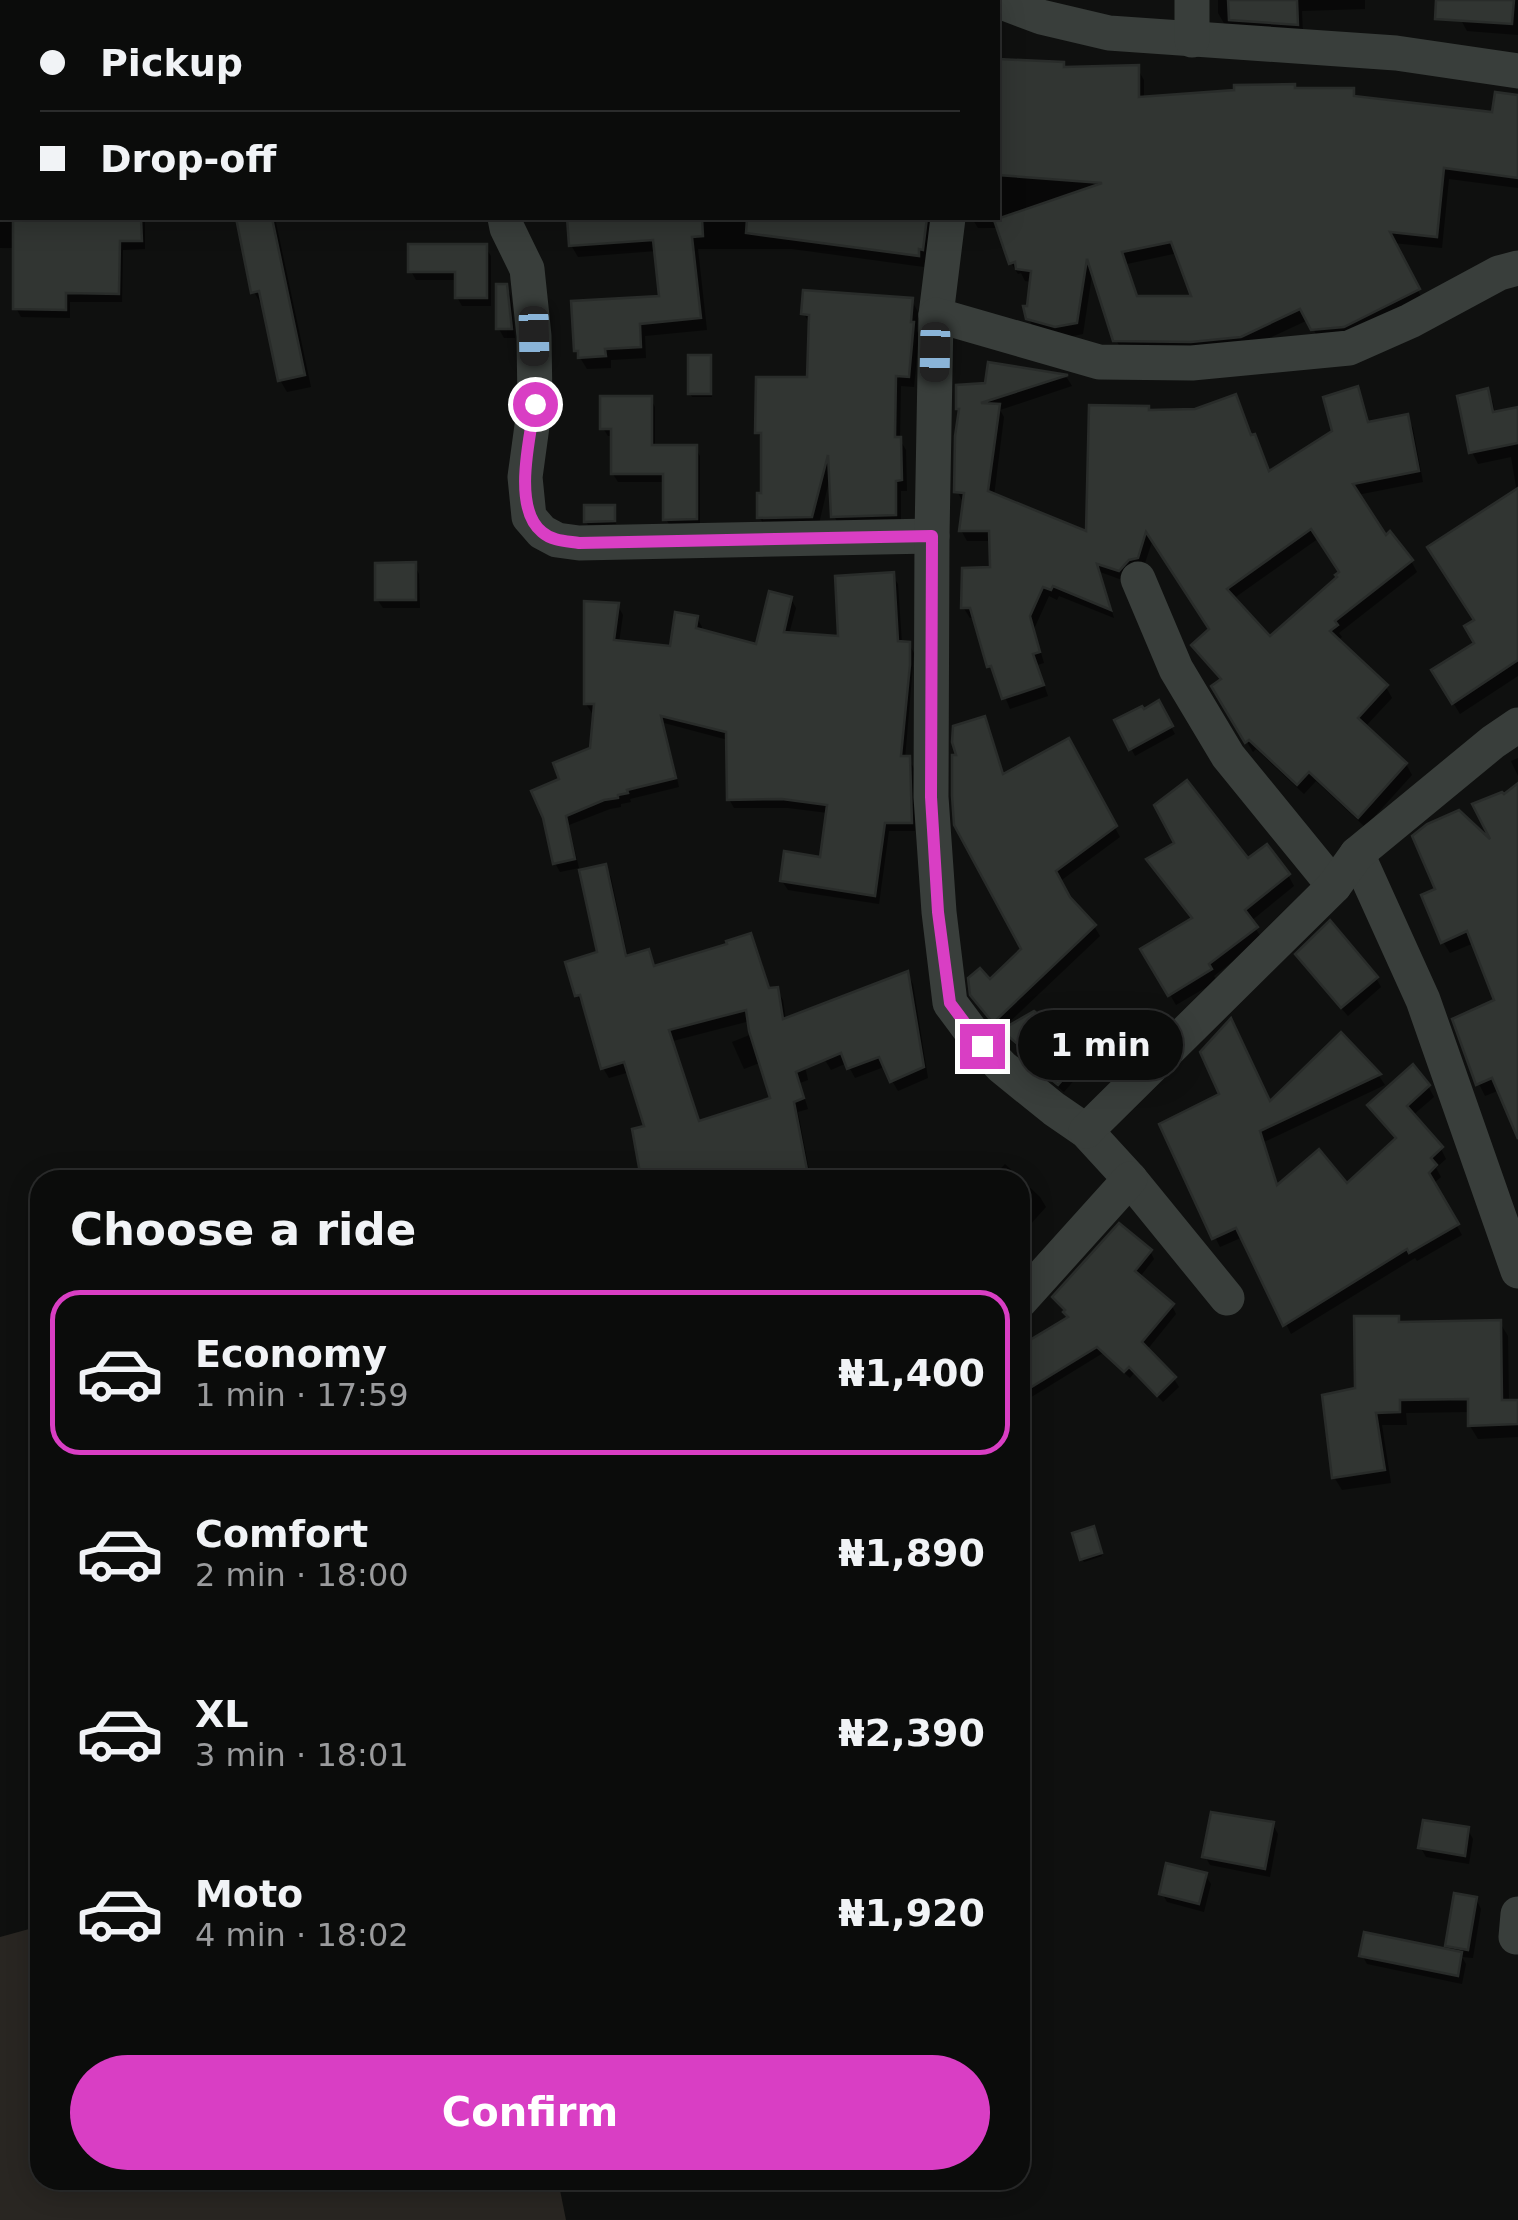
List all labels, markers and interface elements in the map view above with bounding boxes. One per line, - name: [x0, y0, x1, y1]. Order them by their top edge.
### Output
- text: Pickup: [100, 41, 243, 85]
- text: Drop-off: [100, 137, 276, 181]
- car: [518, 306, 550, 366]
- car: [919, 322, 951, 382]
- route start: [513, 382, 558, 427]
- callout: 1 min: [1017, 1011, 1182, 1081]
- route end: [960, 1024, 1005, 1069]
- text: 1 min: [1050, 1026, 1151, 1064]
- text: Choose a ride: [70, 1203, 416, 1256]
- icon: car: [75, 1328, 165, 1418]
- text: Economy: [195, 1332, 387, 1376]
- text: ₦1,400: [838, 1351, 985, 1395]
- text: 1 min · 17:59: [195, 1376, 409, 1414]
- icon: car: [75, 1508, 165, 1598]
- text: Comfort: [195, 1512, 368, 1556]
- text: ₦1,890: [838, 1531, 985, 1575]
- text: 2 min · 18:00: [195, 1556, 409, 1594]
- icon: car: [75, 1688, 165, 1778]
- text: XL: [195, 1692, 249, 1736]
- text: ₦2,390: [838, 1711, 985, 1755]
- text: 3 min · 18:01: [195, 1736, 409, 1774]
- icon: car: [75, 1868, 165, 1958]
- text: Moto: [195, 1872, 303, 1916]
- text: ₦1,920: [838, 1891, 985, 1935]
- text: 4 min · 18:02: [195, 1916, 409, 1954]
- button: Confirm: [70, 2055, 990, 2170]

